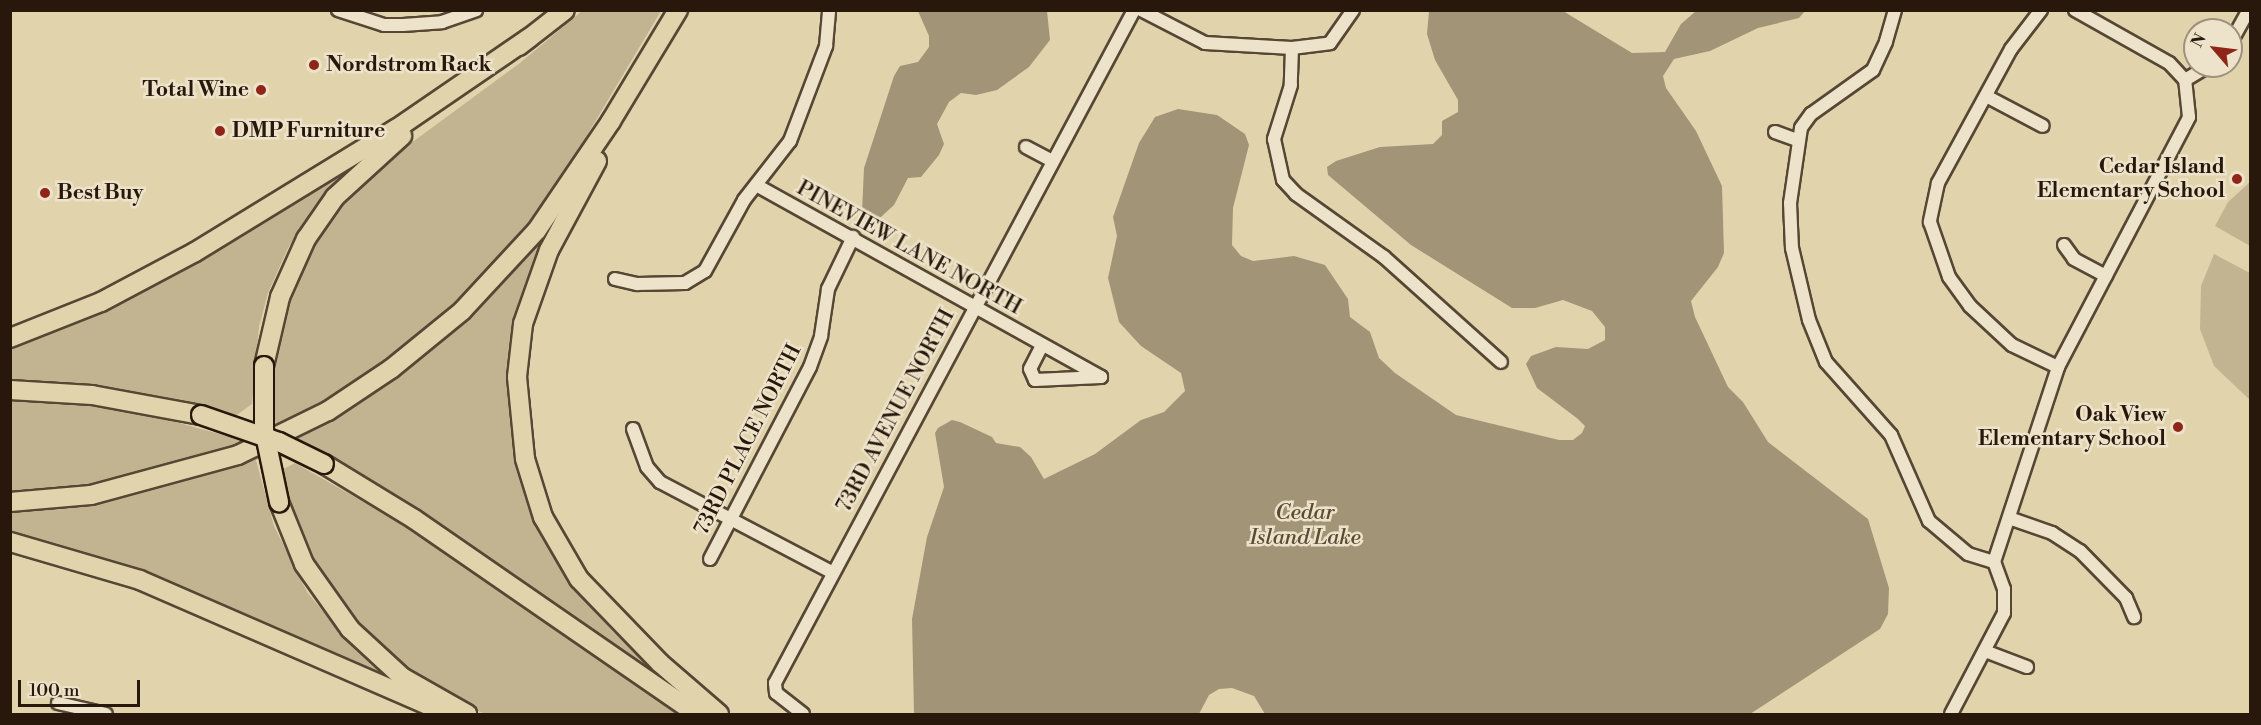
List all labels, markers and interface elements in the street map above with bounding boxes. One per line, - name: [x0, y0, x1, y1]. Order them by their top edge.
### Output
- north arrow: [2183, 18, 2243, 78]
- text: N: [2187, 30, 2211, 51]
- place label: Nordstrom Rack: [326, 52, 491, 78]
- marker: Nordstrom Rack: [307, 58, 321, 72]
- place label: Total Wine: [143, 77, 249, 103]
- marker: Total Wine: [254, 83, 268, 97]
- place label: DMP Furniture: [232, 118, 385, 144]
- marker: DMP Furniture: [213, 124, 227, 138]
- place label: Cedar Island Elementary School: [2037, 154, 2225, 204]
- marker: Cedar Island Elementary School: [2230, 172, 2244, 186]
- street label: PINEVIEW LANE NORTH: [792, 176, 1026, 320]
- place label: Best Buy: [57, 180, 143, 206]
- marker: Best Buy: [38, 186, 52, 200]
- street label: 73RD AVENUE NORTH: [832, 305, 960, 517]
- street label: 73RD PLACE NORTH: [689, 340, 807, 540]
- place label: Oak View Elementary School: [1978, 402, 2166, 452]
- marker: Oak View Elementary School: [2171, 420, 2185, 434]
- water label: Cedar Island Lake: [1249, 499, 1361, 550]
- scale bar: [21, 668, 142, 706]
- text: 100 m: [29, 679, 80, 702]

